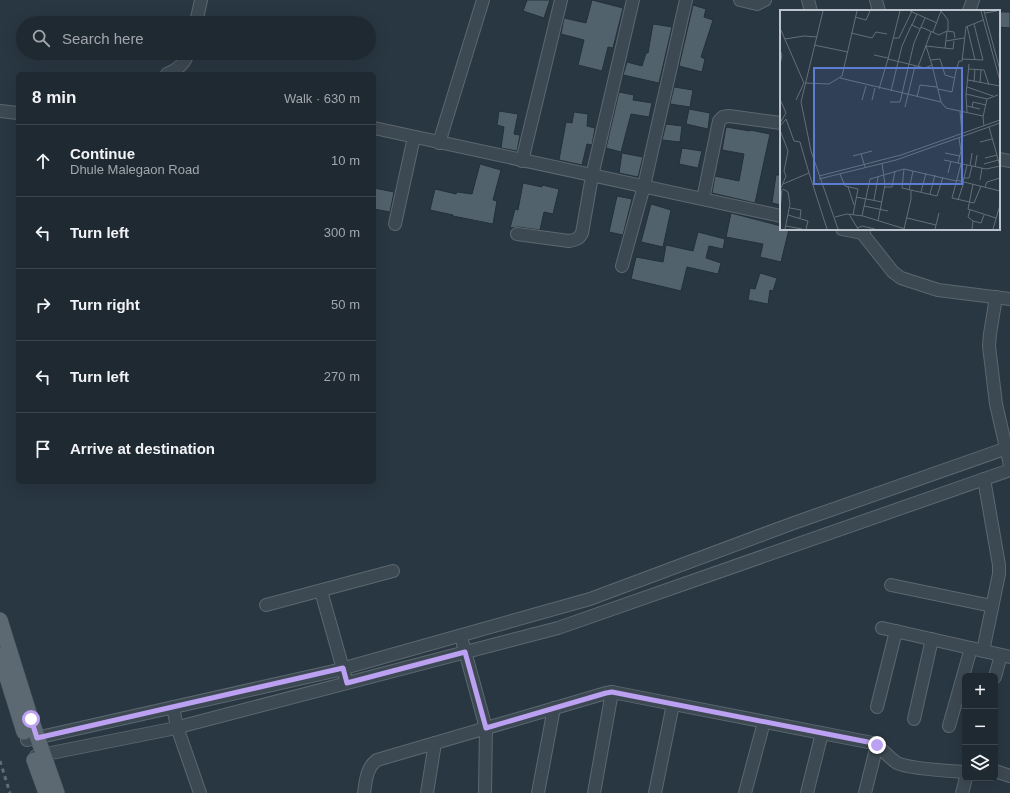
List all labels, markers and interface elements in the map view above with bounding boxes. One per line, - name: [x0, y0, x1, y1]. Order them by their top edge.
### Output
- inset map: [780, 10, 1000, 230]
- search box: [16, 16, 376, 60]
- icon: search: [30, 27, 52, 49]
- text: Search here: [62, 30, 144, 47]
- text: 8 min: [32, 88, 76, 107]
- text: Walk · 630 m: [284, 91, 360, 106]
- text: Continue: [70, 145, 135, 162]
- icon: ahead: [32, 150, 54, 172]
- text: 10 m: [331, 153, 360, 168]
- text: Dhule Malegaon Road: [70, 162, 199, 177]
- icon: left: [32, 222, 54, 244]
- text: Turn left: [70, 224, 129, 241]
- text: 300 m: [324, 225, 360, 240]
- icon: right: [32, 294, 54, 316]
- text: Turn right: [70, 296, 140, 313]
- text: 50 m: [331, 297, 360, 312]
- icon: left: [32, 366, 54, 388]
- text: Turn left: [70, 368, 129, 385]
- text: 270 m: [324, 369, 360, 384]
- icon: arrive: [32, 438, 54, 460]
- text: Arrive at destination: [70, 440, 215, 457]
- map controls: [962, 673, 998, 781]
- button: +: [962, 673, 998, 709]
- button: −: [962, 709, 998, 745]
- route start: [22, 710, 40, 728]
- route end: [868, 736, 886, 754]
- button: layers: [962, 745, 998, 781]

